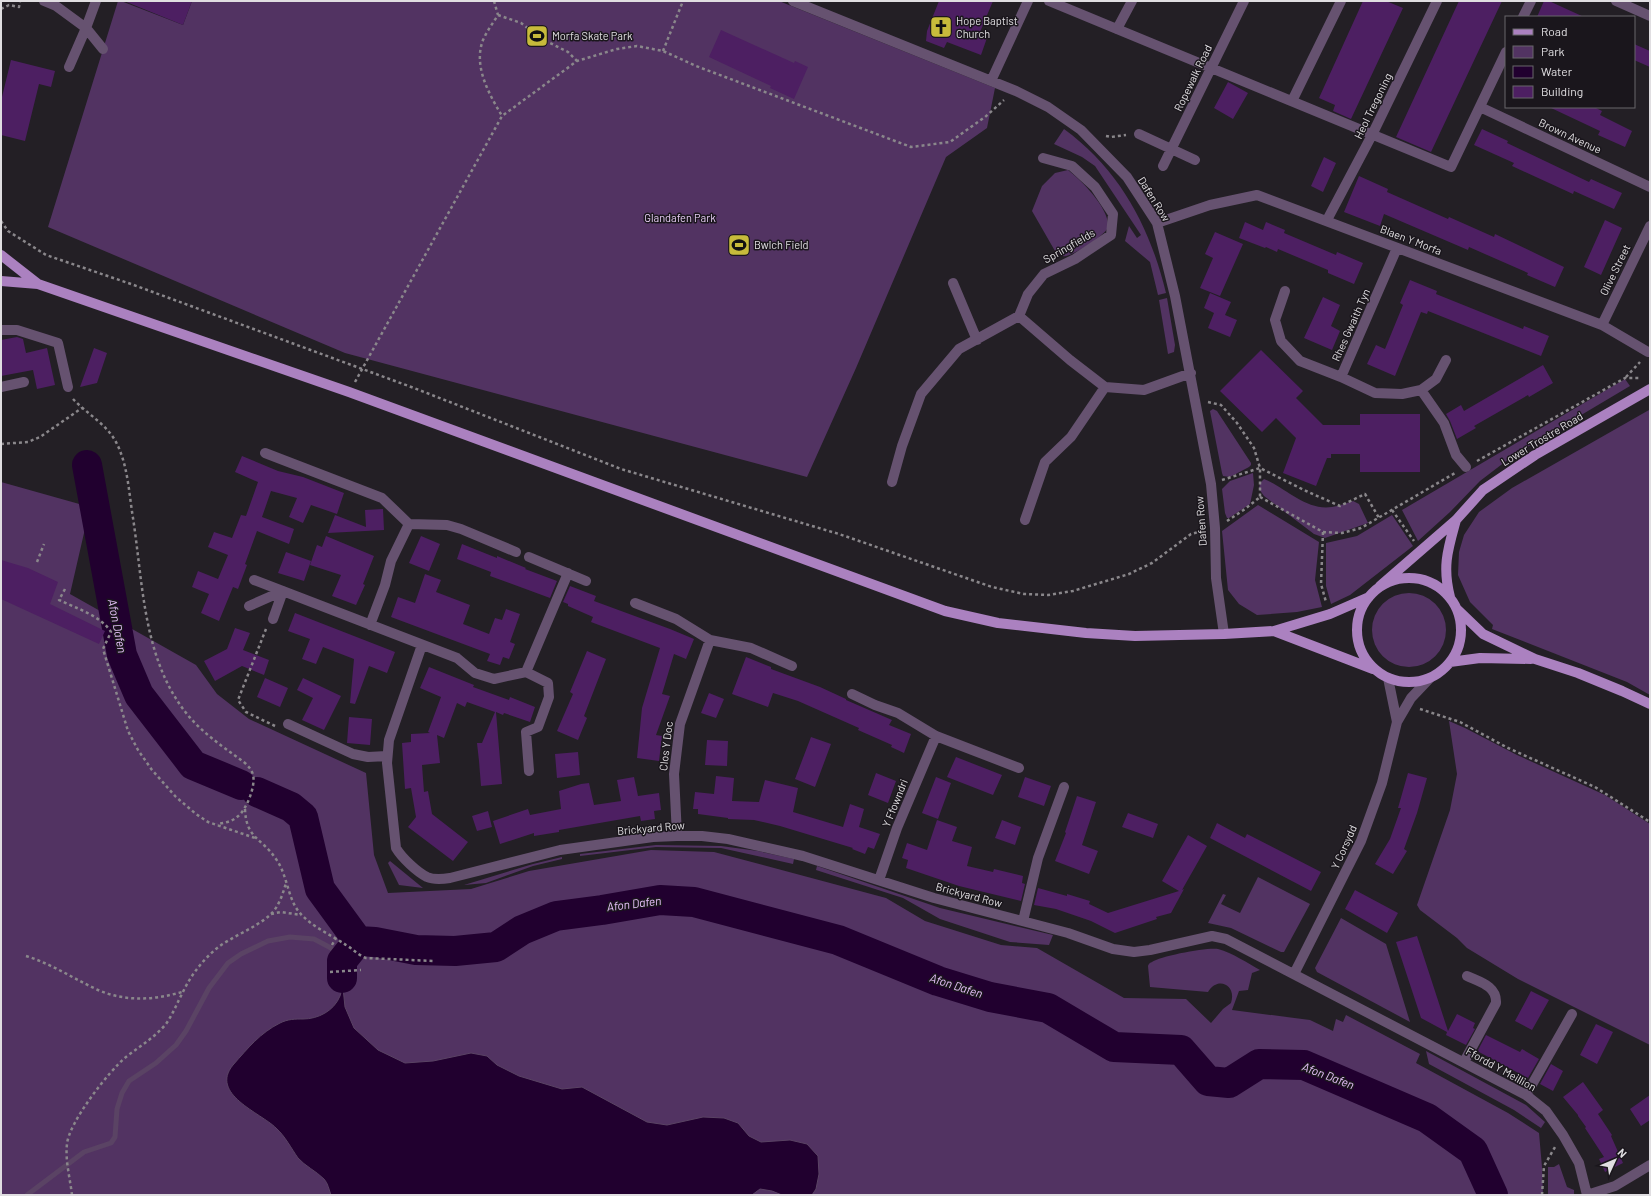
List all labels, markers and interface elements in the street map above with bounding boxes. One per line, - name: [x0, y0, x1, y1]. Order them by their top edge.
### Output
- church icon: Hope Baptist Church: [928, 14, 954, 40]
- place label: Hope Baptist Church: [956, 14, 1018, 40]
- legend: [1505, 16, 1635, 108]
- sports icon: Morfa Skate Park: [524, 23, 550, 49]
- text: Road: [1541, 24, 1568, 38]
- place label: Morfa Skate Park: [552, 29, 633, 42]
- street label: Ropewalk Road: [1171, 42, 1214, 113]
- text: Park: [1541, 44, 1565, 58]
- text: Water: [1541, 64, 1573, 78]
- street label: Heol Tregoning: [1351, 71, 1394, 141]
- text: Building: [1541, 84, 1583, 98]
- street label: Brown Avenue: [1537, 115, 1604, 156]
- street label: Dafen Row: [1136, 174, 1173, 223]
- park label: Glandafen Park: [644, 211, 716, 224]
- street label: Blaen Y Morfa: [1379, 222, 1444, 257]
- street label: Springfields: [1041, 226, 1097, 266]
- sports icon: Bwlch Field: [726, 232, 752, 258]
- place label: Bwlch Field: [754, 238, 809, 251]
- street label: Olive Street: [1597, 242, 1633, 297]
- street label: Rhes Gwaith Tyn: [1329, 287, 1372, 363]
- street label: Lower Trostre Road: [1499, 409, 1585, 468]
- street label: Dafen Row: [1192, 496, 1209, 546]
- water label: Afon Dafen: [106, 598, 130, 654]
- street label: Clos Y Doc: [656, 720, 675, 771]
- street label: Y Ffowndri: [879, 777, 910, 829]
- street label: Brickyard Row: [616, 818, 685, 837]
- street label: Y Corsydd: [1328, 823, 1359, 871]
- street label: Brickyard Row: [935, 879, 1004, 910]
- water label: Afon Dafen: [606, 893, 662, 913]
- water label: Afon Dafen: [928, 970, 985, 1000]
- street label: Ffordd Y Meillion: [1464, 1044, 1539, 1093]
- water label: Afon Dafen: [1300, 1059, 1356, 1091]
- north arrow: [1595, 1140, 1635, 1180]
- text: N: [1615, 1146, 1630, 1160]

